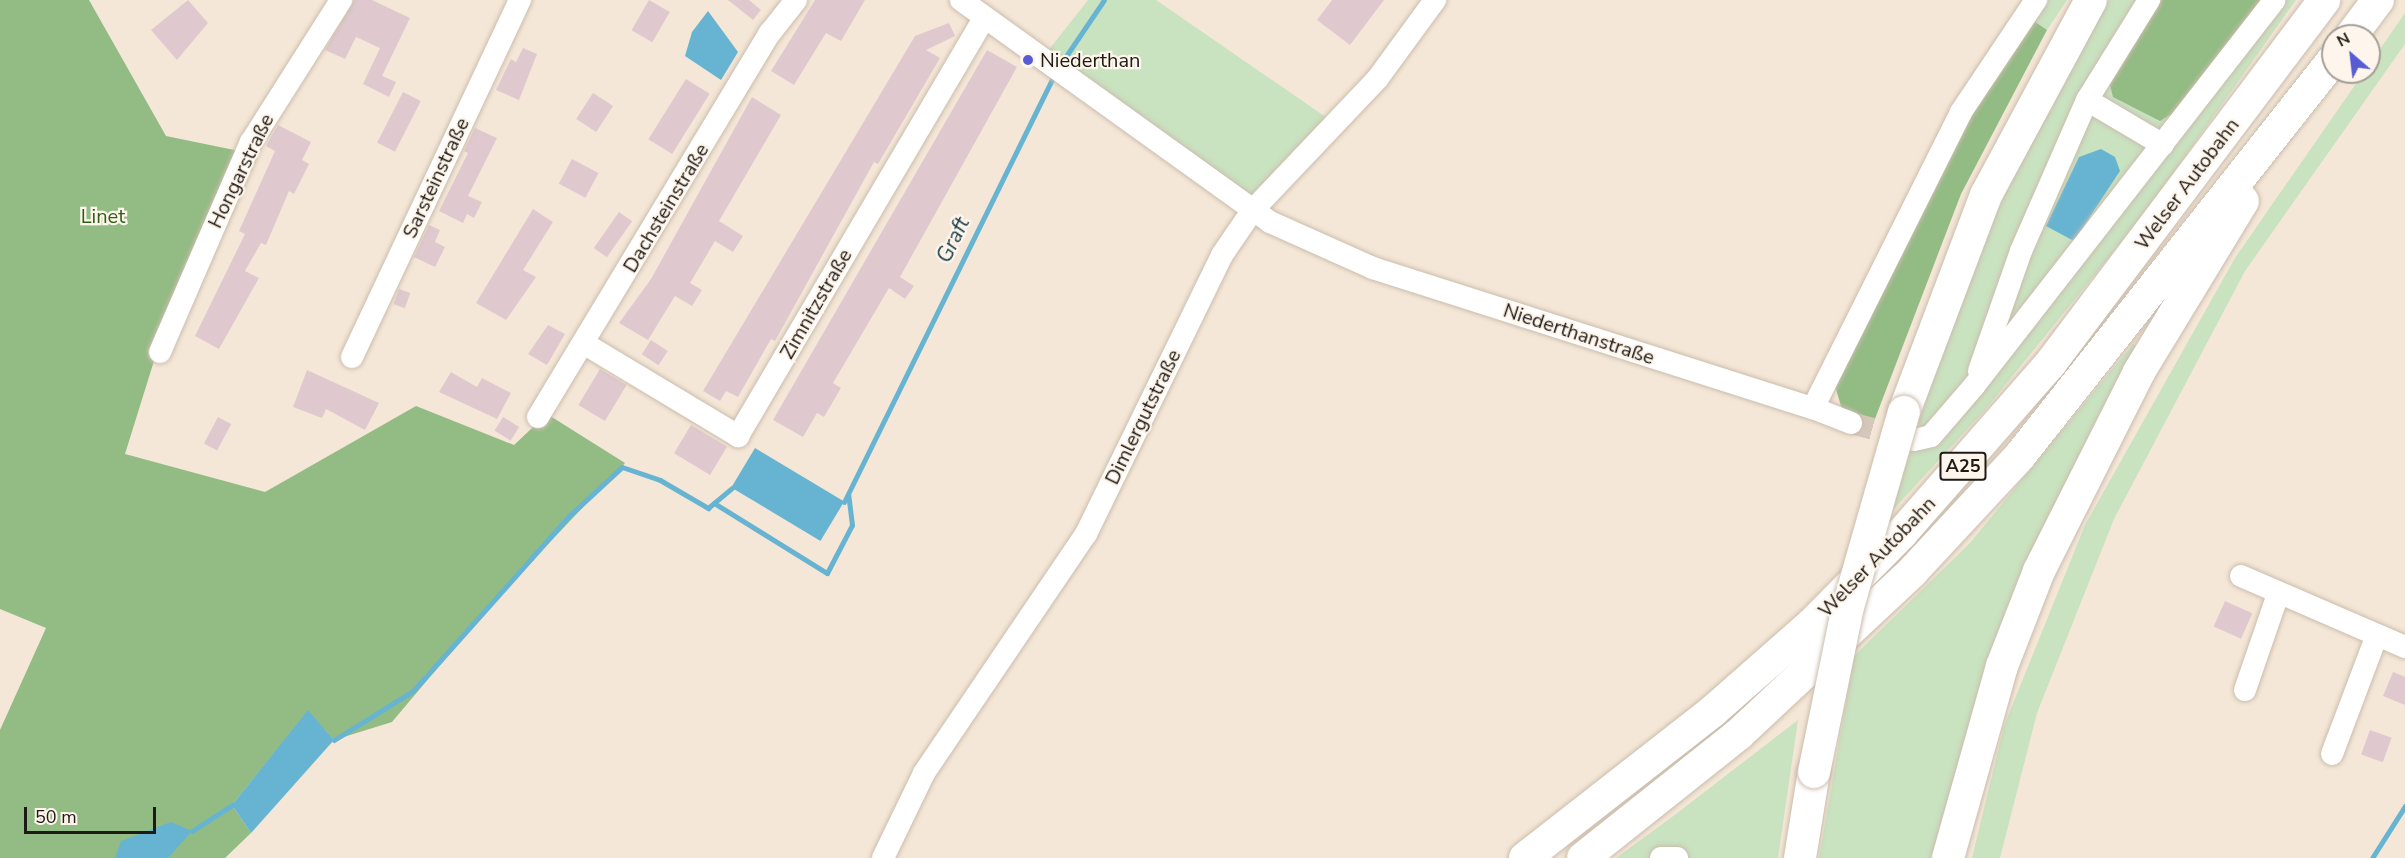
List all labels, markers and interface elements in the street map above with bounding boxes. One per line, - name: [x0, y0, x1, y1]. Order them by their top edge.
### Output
- north arrow: [2321, 24, 2381, 84]
- text: N: [2333, 27, 2354, 52]
- place label: Niederthan: [1040, 48, 1140, 72]
- marker: Niederthan: [1021, 53, 1035, 67]
- street label: Hongarstraße: [203, 110, 279, 232]
- street label: Welser Autobahn: [2130, 113, 2244, 255]
- street label: Sarsteinstraße: [398, 114, 474, 242]
- street label: Dachsteinstraße: [618, 139, 714, 277]
- park label: Linet: [81, 204, 125, 228]
- water label: Graft: [931, 213, 975, 267]
- street label: Zimnitzstraße: [775, 245, 857, 363]
- street label: Niederthanstraße: [1500, 298, 1658, 370]
- street label: Dimlergutstraße: [1100, 346, 1186, 488]
- road number: A25: [1939, 451, 1987, 481]
- street label: Welser Autobahn: [1813, 492, 1941, 622]
- scale bar: [27, 795, 159, 833]
- text: 50 m: [35, 805, 77, 829]

